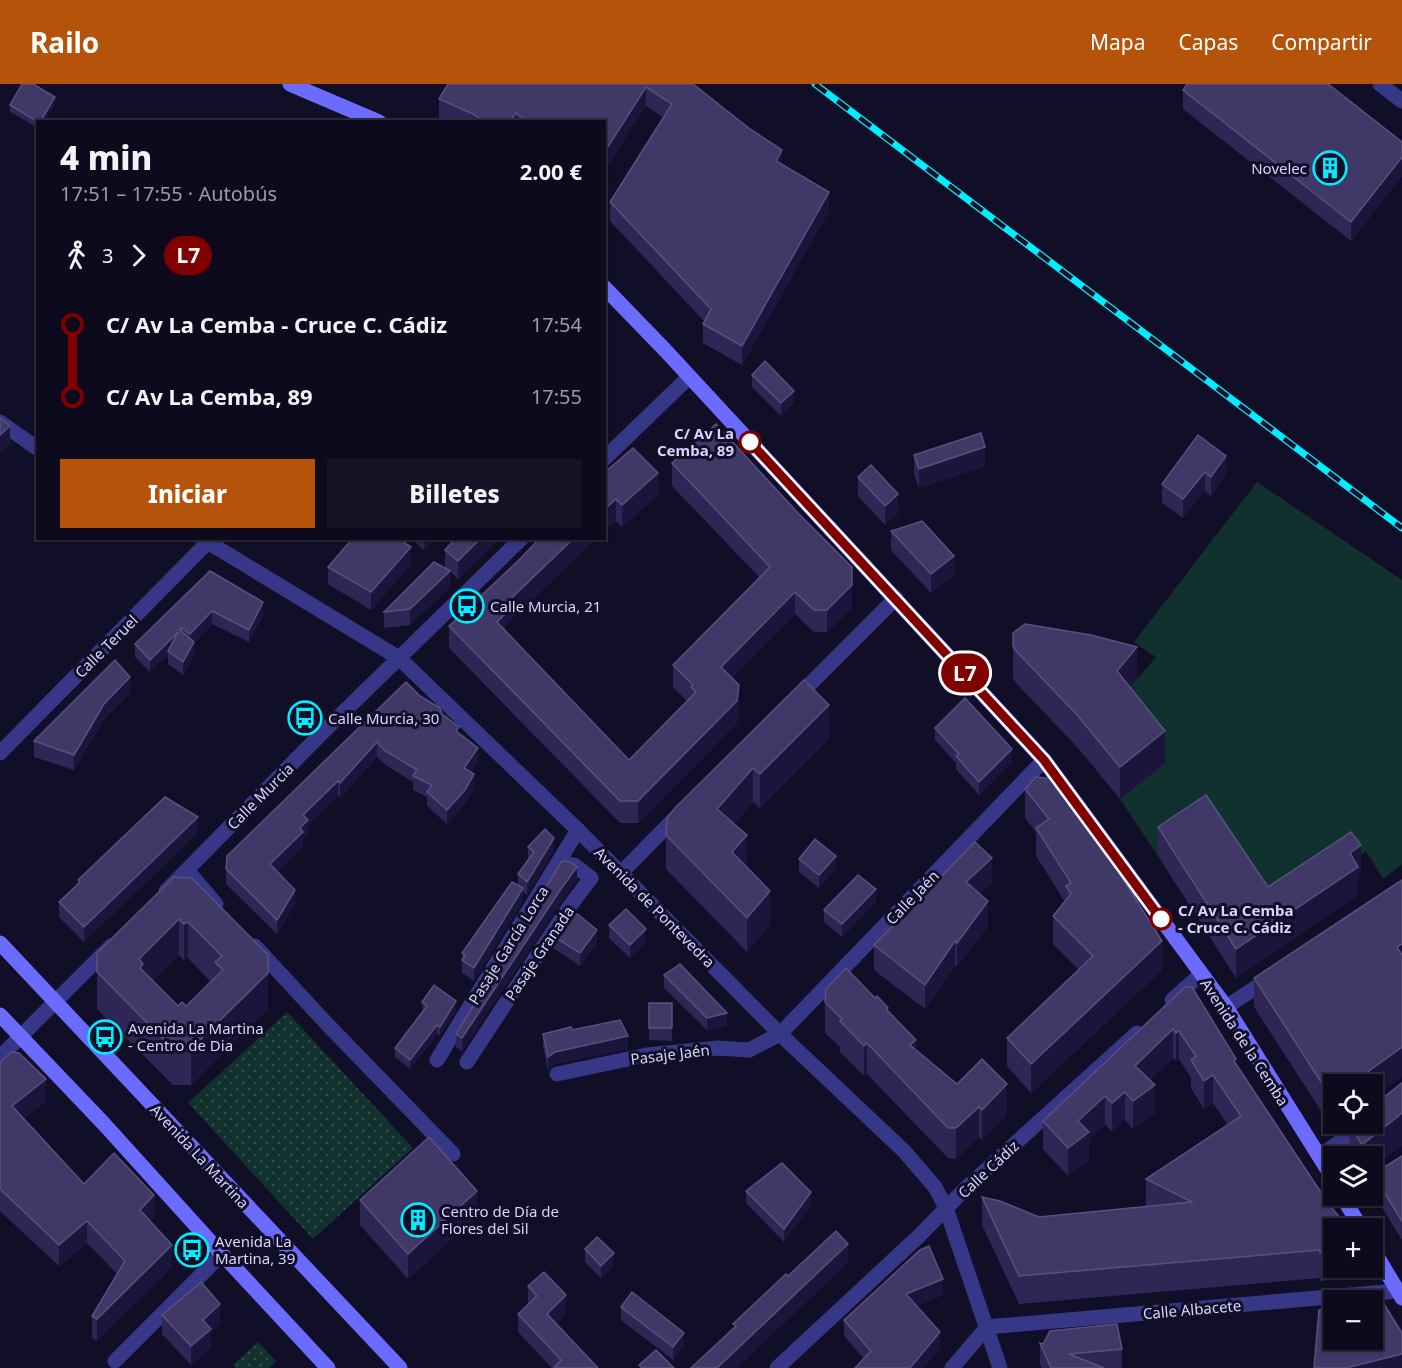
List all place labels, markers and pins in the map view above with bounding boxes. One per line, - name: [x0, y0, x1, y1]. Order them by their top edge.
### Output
- building icon: Novelec: [1312, 150, 1348, 186]
- place label: Novelec: [1251, 158, 1307, 178]
- place label: C/ Av La Cemba, 89: [657, 423, 734, 460]
- marker: C/ Av La Cemba, 89: [739, 431, 761, 453]
- bus stop icon: Calle Murcia, 21: [449, 588, 485, 624]
- place label: Calle Murcia, 21: [490, 596, 601, 616]
- bus stop icon: Calle Murcia, 30: [287, 700, 323, 736]
- place label: Calle Murcia, 30: [328, 708, 439, 728]
- place label: C/ Av La Cemba - Cruce C. Cádiz: [1178, 900, 1294, 937]
- marker: C/ Av La Cemba - Cruce C. Cádiz: [1150, 908, 1172, 930]
- place label: Avenida La Martina - Centro de Dia: [128, 1018, 264, 1055]
- bus stop icon: Avenida La Martina - Centro de Dia: [87, 1019, 123, 1055]
- place label: Centro de Día de Flores del Sil: [441, 1201, 559, 1238]
- building icon: Centro de Día de Flores del Sil: [400, 1202, 436, 1238]
- place label: Avenida La Martina, 39: [215, 1231, 295, 1268]
- bus stop icon: Avenida La Martina, 39: [174, 1232, 210, 1268]

